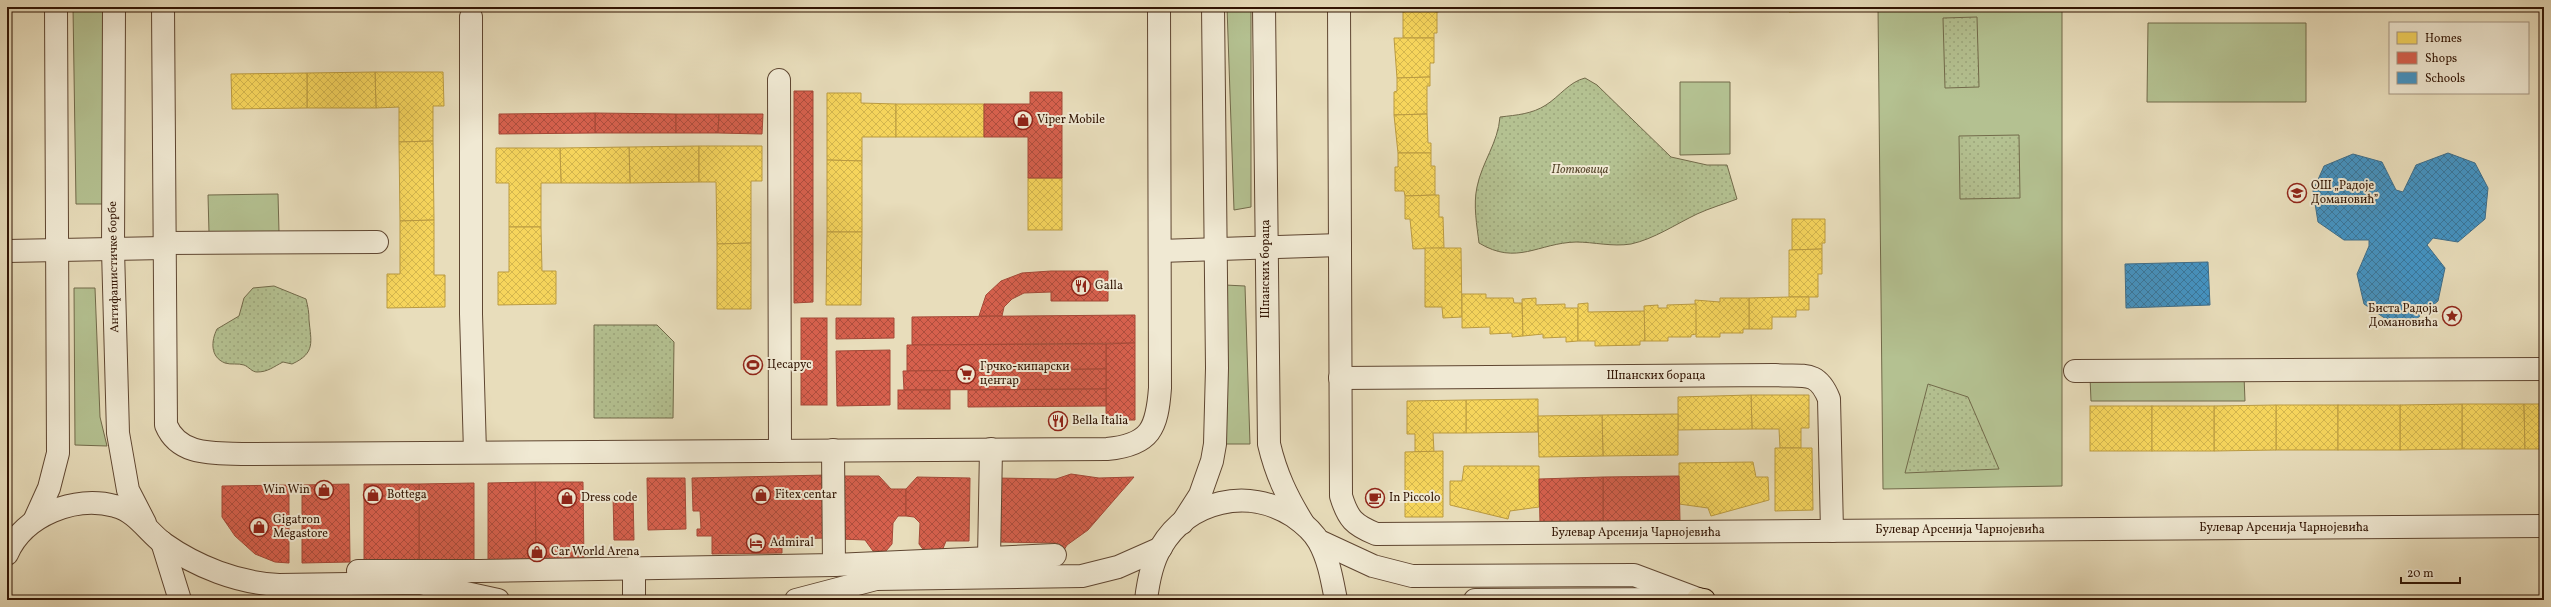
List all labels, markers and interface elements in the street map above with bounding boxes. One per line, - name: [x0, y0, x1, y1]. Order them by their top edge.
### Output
- legend: [2389, 22, 2529, 94]
- text: Homes: [2425, 31, 2462, 47]
- text: Shops: [2425, 51, 2457, 67]
- text: Schools: [2425, 71, 2465, 87]
- shop icon: Viper Mobile: [1012, 109, 1034, 131]
- place label: Viper Mobile: [1037, 112, 1105, 128]
- park label: Потковица: [1552, 162, 1609, 178]
- place label: ОШ „Радоје Домановић”: [2311, 178, 2378, 208]
- school or university icon: ОШ „Радоје Домановић”: [2286, 182, 2308, 204]
- street label: Антифашистичке борбе: [105, 201, 123, 333]
- street label: Шпанских бораца: [1258, 219, 1274, 319]
- restaurant icon: Galla: [1070, 275, 1092, 297]
- place label: Galla: [1095, 278, 1123, 294]
- place label: Биста Радоја Домановића: [2368, 301, 2438, 331]
- place icon: Биста Радоја Домановића: [2441, 305, 2463, 327]
- sports icon: Цесарус: [742, 354, 764, 376]
- place label: Цесарус: [767, 357, 812, 373]
- place label: Грчко-кипарски центар: [980, 359, 1069, 389]
- supermarket icon: Грчко-кипарски центар: [955, 363, 977, 385]
- street label: Шпанских бораца: [1606, 368, 1706, 384]
- restaurant icon: Bella Italia: [1047, 410, 1069, 432]
- place label: Bella Italia: [1072, 413, 1128, 429]
- shop icon: Win Win: [313, 479, 335, 501]
- place label: Win Win: [263, 482, 310, 498]
- shop icon: Bottega: [362, 484, 384, 506]
- shop icon: Fitex centar: [750, 484, 772, 506]
- place label: Bottega: [387, 487, 427, 503]
- shop icon: Dress code: [556, 487, 578, 509]
- place label: Fitex centar: [775, 487, 837, 503]
- cafe icon: In Piccolo: [1364, 487, 1386, 509]
- place label: Dress code: [581, 490, 638, 506]
- place label: In Piccolo: [1389, 490, 1440, 506]
- place label: Gigatron Megastore: [273, 512, 328, 542]
- shop icon: Gigatron Megastore: [248, 516, 270, 538]
- street label: Булевар Арсенија Чарнојевића: [2199, 520, 2369, 536]
- street label: Булевар Арсенија Чарнојевића: [1875, 522, 2045, 538]
- street label: Булевар Арсенија Чарнојевића: [1551, 525, 1721, 541]
- hotel icon: Admiral: [745, 532, 767, 554]
- place label: Admiral: [770, 535, 814, 551]
- shop icon: Car World Arena: [526, 541, 548, 563]
- place label: Car World Arena: [551, 544, 639, 560]
- scale bar: [2401, 559, 2460, 585]
- text: 20 m: [2407, 566, 2434, 582]

